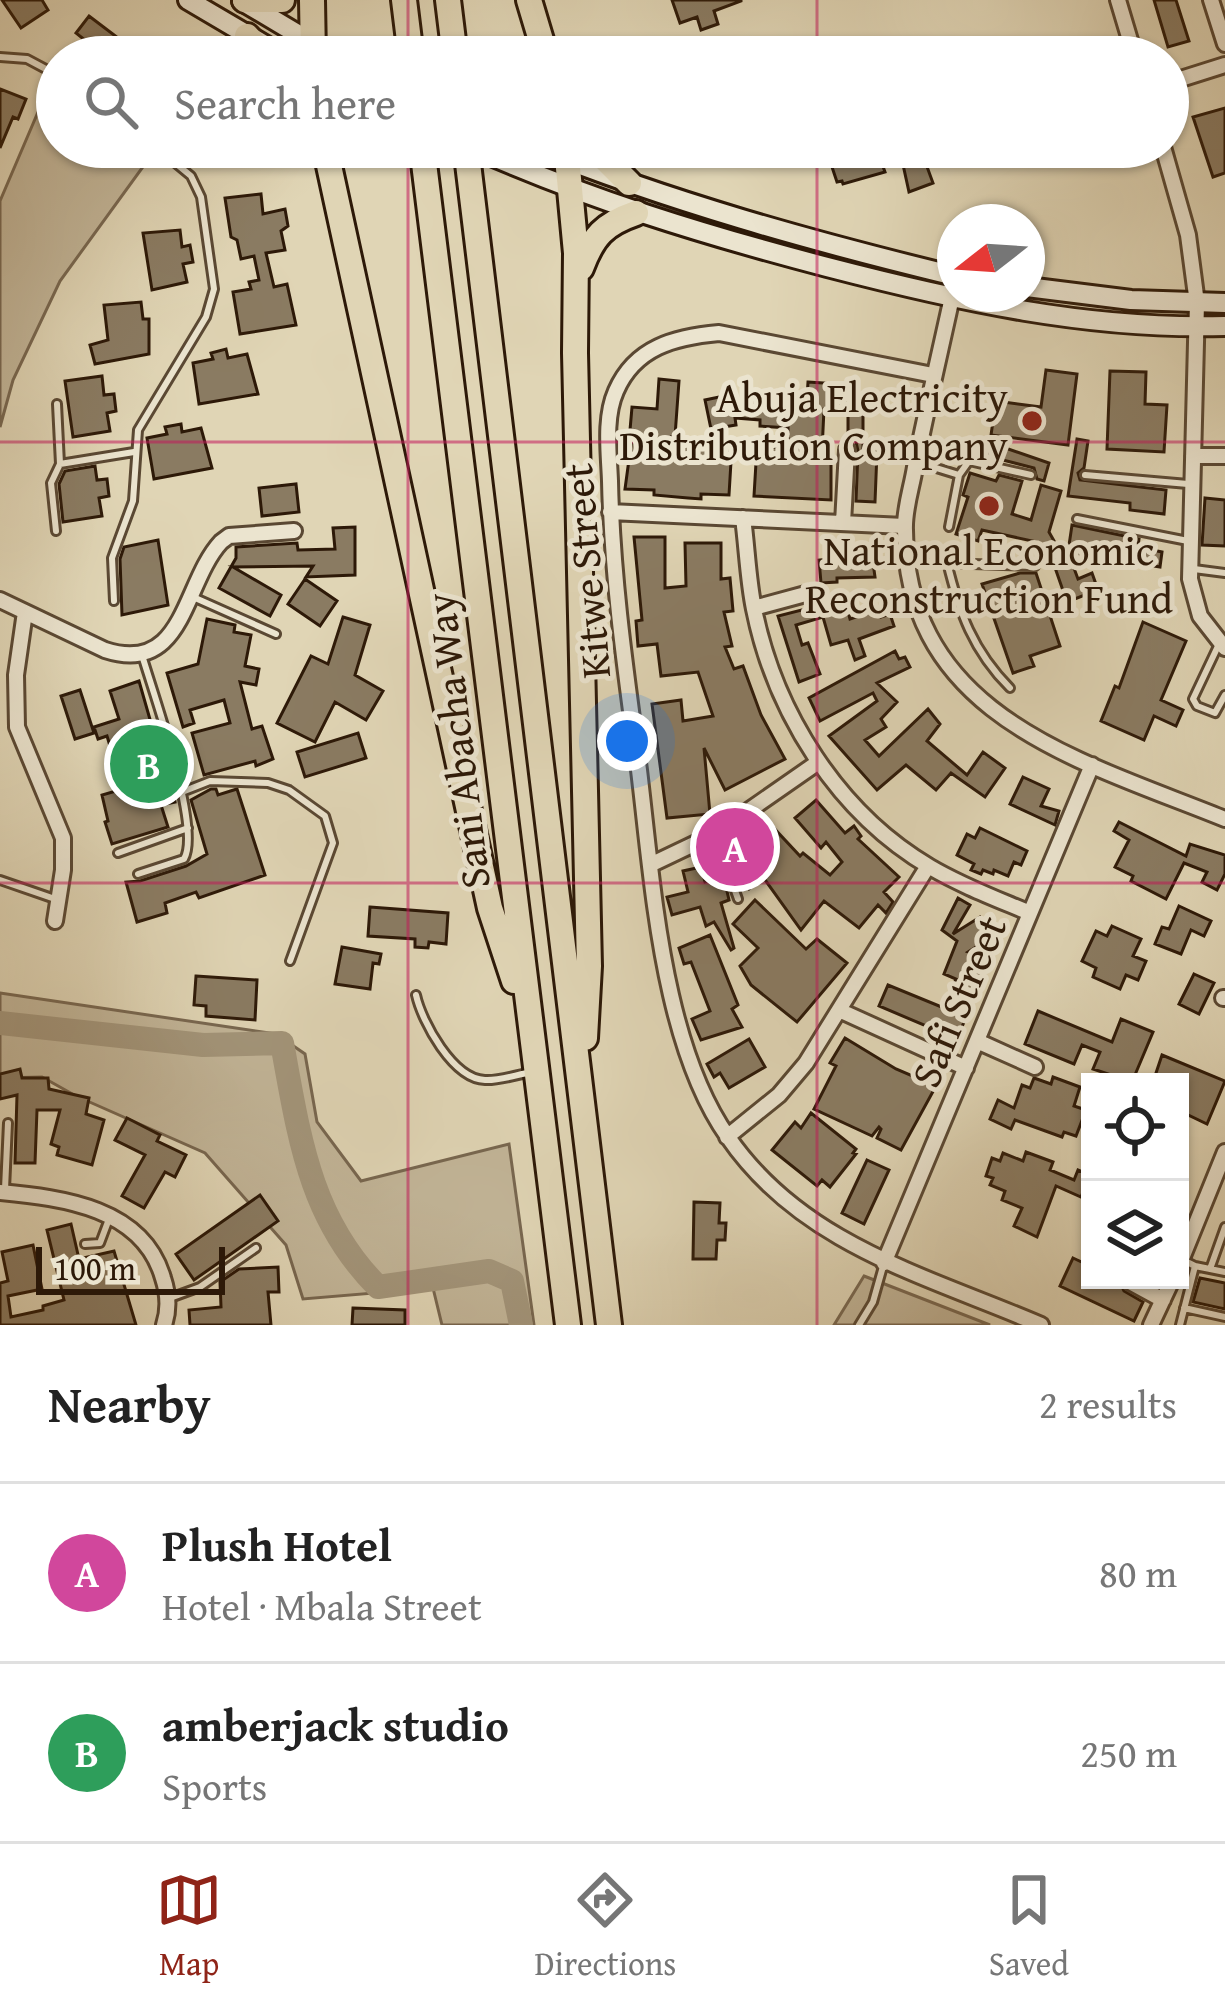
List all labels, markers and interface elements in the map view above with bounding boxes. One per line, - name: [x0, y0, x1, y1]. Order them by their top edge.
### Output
- search box: [36, 36, 1189, 168]
- icon: search: [78, 69, 144, 135]
- text: Search here: [174, 70, 396, 135]
- north arrow: [937, 204, 1045, 312]
- place label: Abuja Electricity Distribution Company: [619, 366, 1008, 475]
- marker: Abuja Electricity Distribution Company: [1019, 408, 1045, 434]
- street label: Kitwe Street: [546, 461, 625, 681]
- marker: National Economic Reconstruction Fund: [976, 493, 1002, 519]
- place label: National Economic Reconstruction Fund: [805, 519, 1173, 628]
- street label: Sani Abacha Way: [408, 590, 505, 892]
- your location: [597, 711, 657, 771]
- pin: B: [110, 719, 188, 809]
- pin: A: [696, 802, 774, 892]
- street label: Safi Street: [894, 905, 1021, 1096]
- map controls: [1081, 1073, 1189, 1289]
- button: locate: [1081, 1073, 1189, 1181]
- button: layers: [1081, 1181, 1189, 1289]
- scale bar: [36, 1241, 225, 1294]
- text: 100 m: [54, 1244, 136, 1292]
- text: Nearby: [48, 1366, 211, 1441]
- text: 2 results: [1039, 1375, 1177, 1432]
- text: Plush Hotel: [162, 1512, 392, 1577]
- text: A: [75, 1544, 99, 1601]
- text: 80 m: [1099, 1544, 1177, 1601]
- text: Hotel · Mbala Street: [162, 1577, 482, 1634]
- text: amberjack studio: [162, 1692, 509, 1757]
- text: B: [75, 1724, 99, 1781]
- text: 250 m: [1080, 1724, 1177, 1781]
- text: Sports: [162, 1757, 267, 1814]
- tab: Map: [156, 1867, 222, 1987]
- tab: Directions: [535, 1867, 676, 1987]
- tab: Saved: [989, 1867, 1069, 1987]

